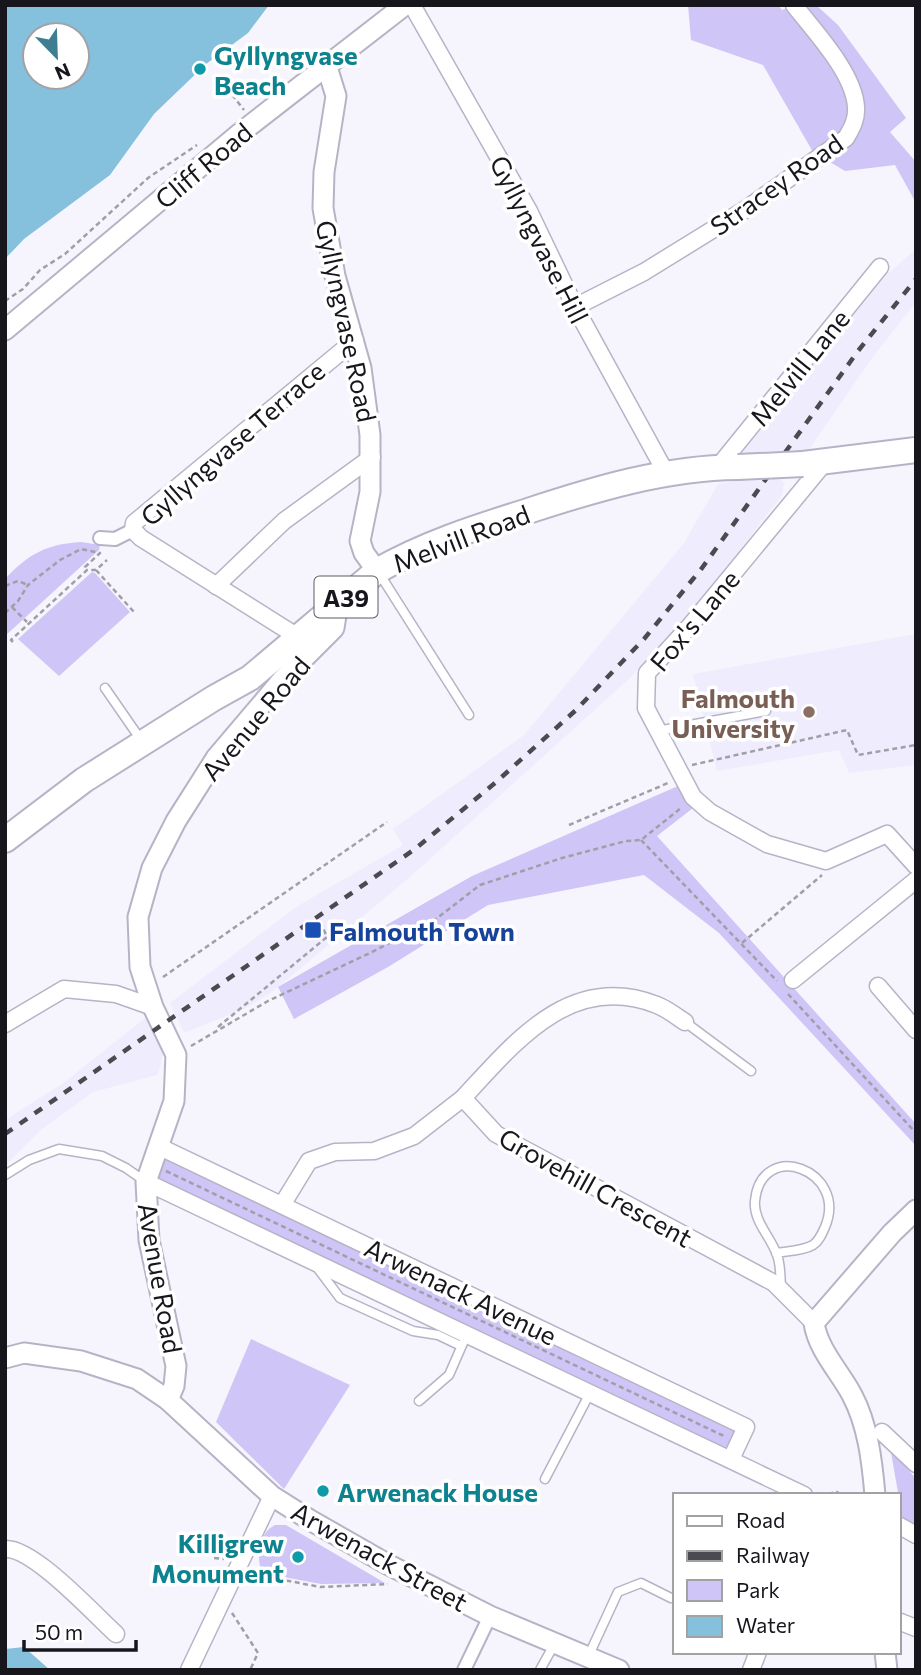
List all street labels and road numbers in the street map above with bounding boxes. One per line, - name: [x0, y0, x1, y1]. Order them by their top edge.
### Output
- street label: Cliff Road: [148, 116, 258, 214]
- street label: Stracey Road: [704, 127, 848, 241]
- street label: Gyllyngvase Hill: [484, 150, 596, 328]
- street label: Gyllyngvase Road: [310, 217, 384, 425]
- street label: Melvill Lane: [743, 303, 855, 431]
- street label: Gyllyngvase Terrace: [134, 355, 330, 531]
- street label: Melvill Road: [388, 498, 534, 578]
- street label: Fox's Lane: [643, 563, 745, 677]
- road number: A39: [314, 576, 378, 618]
- street label: Avenue Road: [194, 650, 316, 786]
- street label: Grovehill Crescent: [494, 1121, 698, 1253]
- street label: Avenue Road: [133, 1200, 189, 1356]
- street label: Arwenack Avenue: [360, 1231, 562, 1351]
- street label: Arwenack Street: [287, 1495, 473, 1617]

